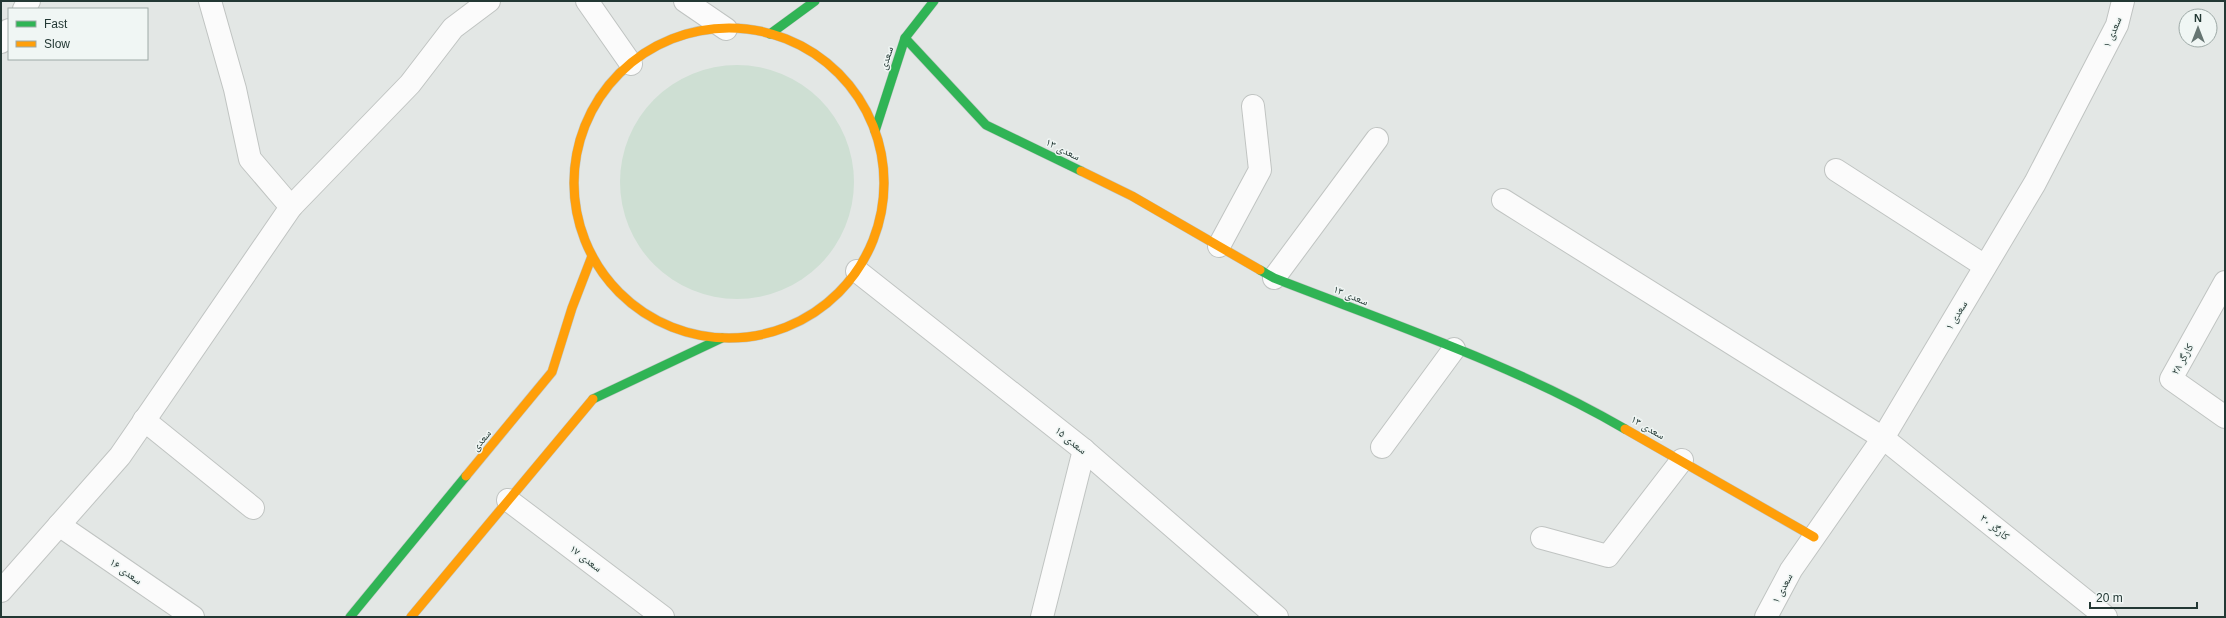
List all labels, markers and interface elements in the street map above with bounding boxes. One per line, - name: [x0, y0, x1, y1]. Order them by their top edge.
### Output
- legend: [8, 8, 148, 60]
- north arrow: [2178, 8, 2218, 48]
- text: N: [2194, 12, 2202, 24]
- street label: سعدی ۱: [2100, 15, 2125, 49]
- text: Fast: [44, 17, 68, 31]
- text: Slow: [44, 37, 70, 51]
- street label: سعدی: [877, 45, 896, 71]
- street label: سعدی ۱۳: [1043, 136, 1082, 163]
- street label: سعدی ۱۳: [1331, 283, 1370, 308]
- street label: سعدی ۱: [1943, 298, 1970, 332]
- street label: کارگر ۲۸: [2169, 341, 2196, 377]
- street label: سعدی ۱۳: [1629, 413, 1667, 442]
- street label: سعدی ۱۵: [1052, 424, 1089, 457]
- street label: سعدی: [469, 427, 494, 454]
- street label: کارگر ۳۰: [1978, 512, 2012, 542]
- street label: سعدی ۱۷: [567, 542, 604, 575]
- street label: سعدی ۱۶: [107, 556, 144, 587]
- street label: سعدی ۱: [1769, 571, 1796, 605]
- scale bar: [2090, 584, 2197, 610]
- text: 20 m: [2096, 591, 2123, 605]

